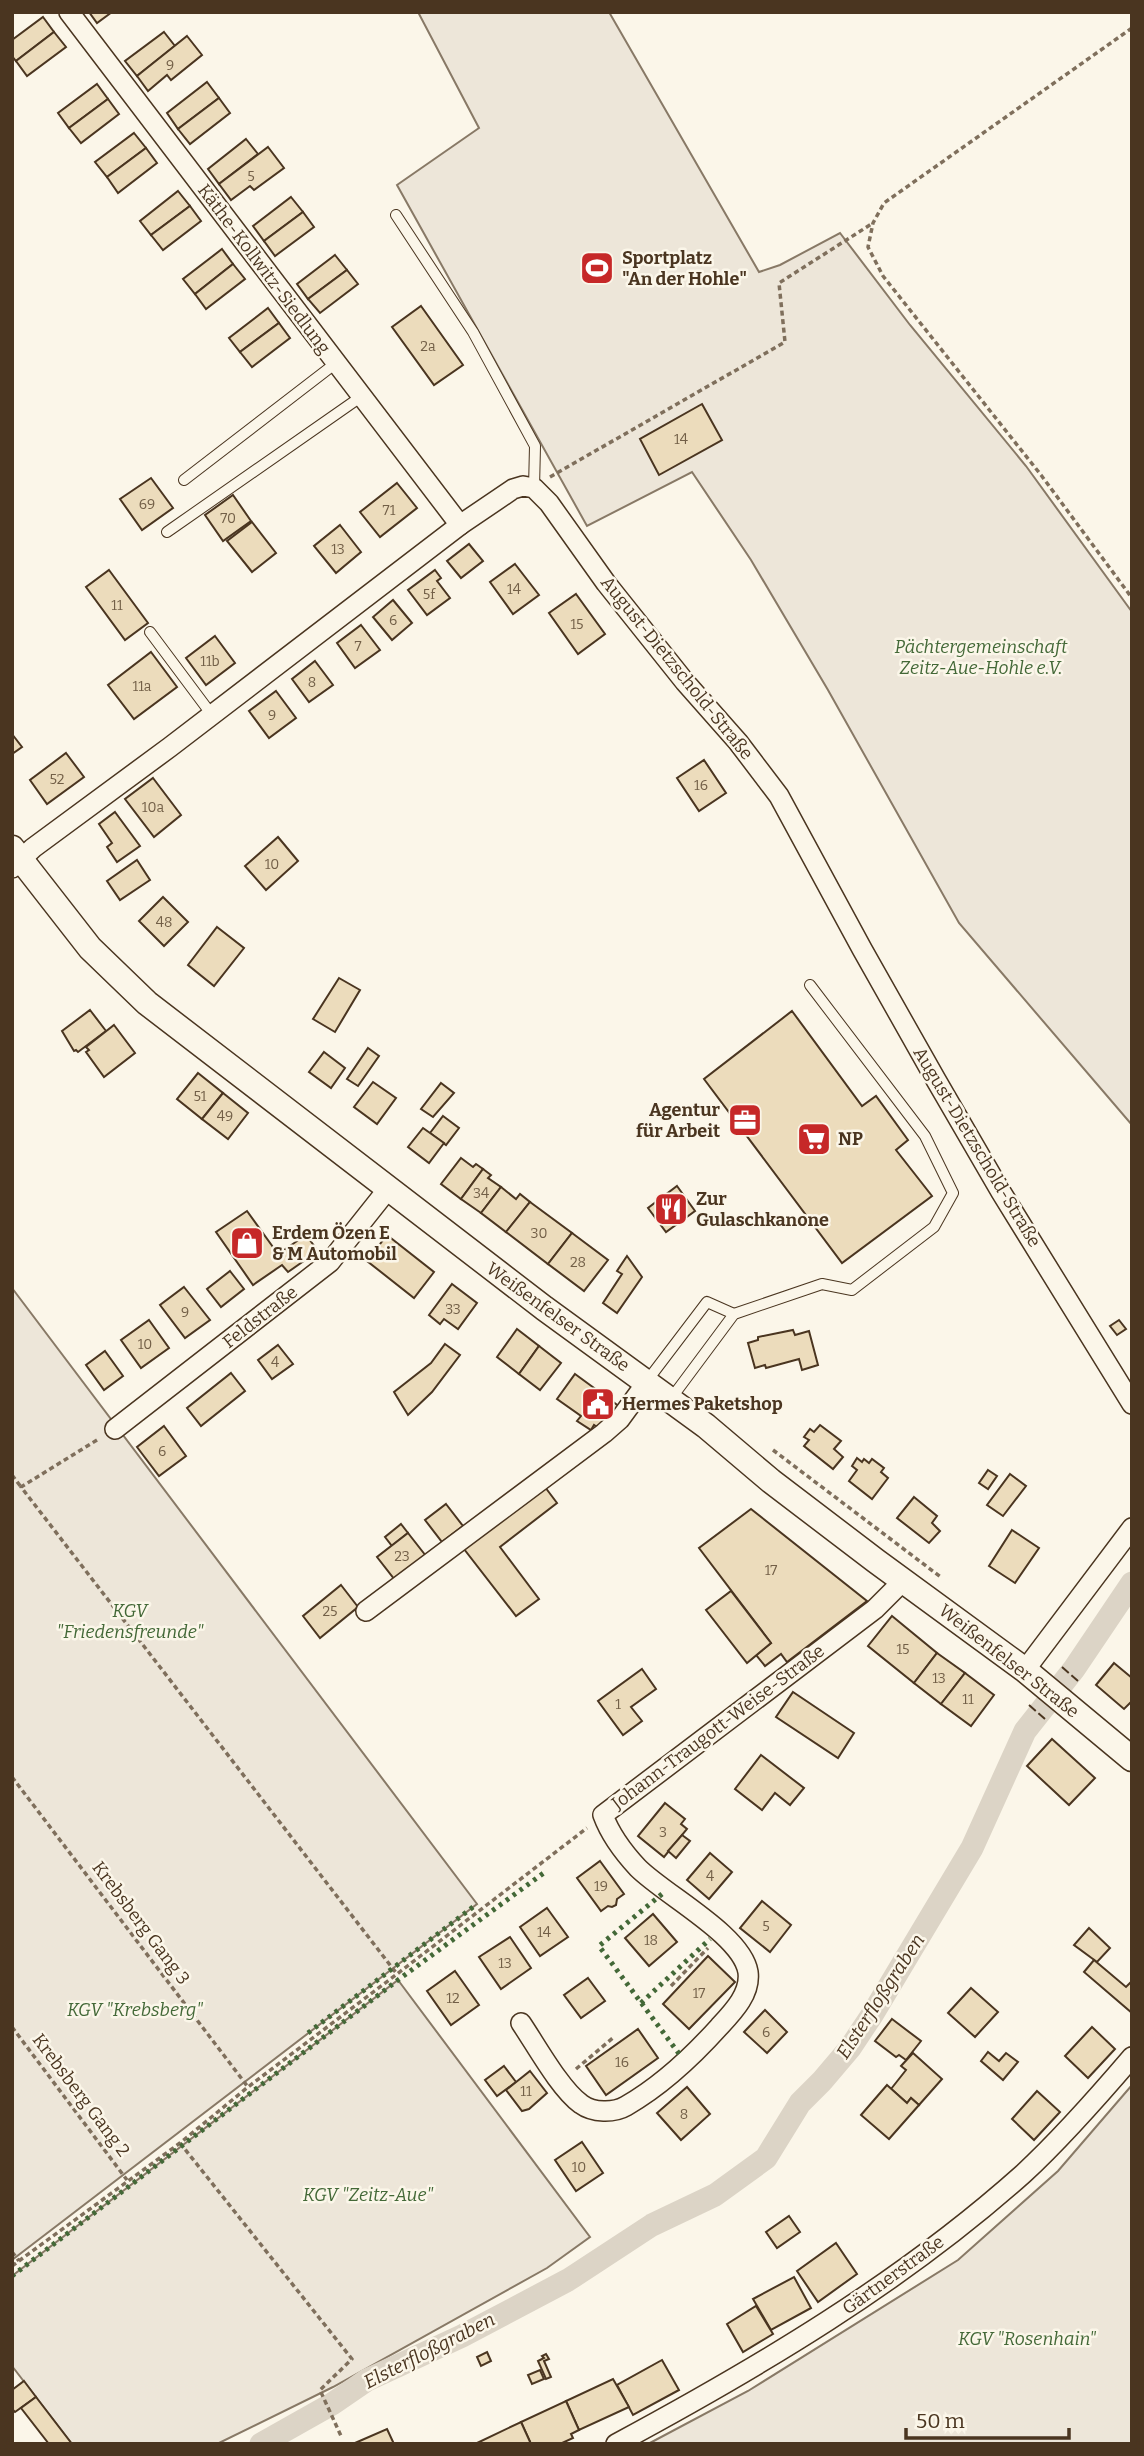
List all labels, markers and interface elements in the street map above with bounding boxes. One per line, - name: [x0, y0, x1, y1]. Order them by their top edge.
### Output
- house number: 9: [166, 57, 174, 74]
- house number: 5: [247, 168, 255, 185]
- street label: Käthe-Kollwitz-Siedlung: [193, 180, 335, 358]
- place label: Sportplatz "An der Hohle": [622, 247, 747, 290]
- sports icon: Sportplatz "An der Hohle": [578, 249, 616, 287]
- house number: 2a: [420, 338, 436, 355]
- house number: 14: [674, 431, 688, 448]
- house number: 69: [139, 496, 155, 513]
- house number: 71: [383, 502, 396, 519]
- house number: 70: [220, 510, 236, 527]
- house number: 13: [331, 541, 345, 558]
- street label: August-Dietzschold-Straße: [596, 572, 758, 764]
- house number: 14: [507, 581, 521, 598]
- house number: 5f: [423, 586, 436, 603]
- house number: 11: [111, 597, 123, 614]
- house number: 6: [389, 612, 397, 629]
- house number: 15: [570, 616, 584, 633]
- park label: Pächtergemeinschaft Zeitz-Aue-Hohle e.V.: [895, 636, 1068, 679]
- house number: 7: [354, 638, 362, 655]
- house number: 11b: [200, 653, 220, 670]
- house number: 8: [308, 674, 316, 691]
- house number: 11a: [132, 678, 152, 695]
- house number: 9: [268, 707, 276, 724]
- house number: 52: [50, 771, 64, 788]
- house number: 16: [694, 777, 708, 794]
- house number: 10a: [142, 799, 164, 816]
- house number: 10: [265, 856, 279, 873]
- house number: 48: [156, 914, 172, 931]
- street label: August-Dietzschold-Straße: [908, 1043, 1046, 1251]
- house number: 51: [194, 1088, 207, 1105]
- place label: Agentur für Arbeit: [636, 1099, 721, 1142]
- office icon: Agentur für Arbeit: [726, 1101, 764, 1139]
- house number: 49: [217, 1108, 233, 1125]
- supermarket icon: NP: [795, 1120, 833, 1158]
- place label: NP: [838, 1128, 863, 1150]
- house number: 34: [473, 1185, 489, 1202]
- place label: Zur Gulaschkanone: [696, 1188, 829, 1231]
- restaurant icon: Zur Gulaschkanone: [652, 1190, 690, 1228]
- place label: Erdem Özen E & M Automobil: [272, 1222, 397, 1265]
- shop icon: Erdem Özen E & M Automobil: [228, 1224, 266, 1262]
- house number: 30: [531, 1225, 547, 1242]
- house number: 28: [570, 1254, 586, 1271]
- street label: Weißenfelser Straße: [482, 1258, 634, 1376]
- street label: Feldstraße: [218, 1281, 302, 1353]
- house number: 33: [445, 1301, 461, 1318]
- house number: 9: [181, 1304, 189, 1321]
- house number: 10: [138, 1336, 152, 1353]
- house number: 4: [271, 1354, 279, 1371]
- public building icon: Hermes Paketshop: [579, 1385, 617, 1423]
- place label: Hermes Paketshop: [622, 1393, 783, 1415]
- house number: 6: [158, 1443, 166, 1460]
- house number: 23: [394, 1548, 410, 1565]
- house number: 17: [765, 1562, 777, 1579]
- street label: Weißenfelser Straße: [934, 1599, 1084, 1723]
- park label: KGV "Friedensfreunde": [56, 1600, 204, 1643]
- house number: 25: [322, 1603, 338, 1620]
- street label: Johann-Traugott-Weise-Straße: [606, 1640, 829, 1815]
- house number: 15: [896, 1641, 910, 1658]
- house number: 13: [932, 1670, 946, 1687]
- house number: 11: [962, 1691, 974, 1708]
- house number: 1: [615, 1696, 621, 1713]
- house number: 3: [659, 1824, 667, 1841]
- street label: Krebsberg Gang 3: [87, 1857, 195, 1989]
- house number: 4: [706, 1868, 714, 1885]
- house number: 19: [594, 1878, 608, 1895]
- house number: 5: [762, 1918, 770, 1935]
- house number: 14: [537, 1924, 551, 1941]
- water label: Elsterfloßgraben: [831, 1929, 929, 2063]
- house number: 18: [644, 1932, 658, 1949]
- house number: 13: [498, 1955, 512, 1972]
- house number: 17: [693, 1985, 705, 2002]
- house number: 12: [446, 1990, 460, 2007]
- park label: KGV "Krebsberg": [67, 1999, 203, 2021]
- house number: 6: [762, 2024, 770, 2041]
- street label: Krebsberg Gang 2: [28, 2029, 134, 2161]
- house number: 16: [615, 2054, 629, 2071]
- house number: 11: [520, 2083, 532, 2100]
- house number: 8: [680, 2106, 688, 2123]
- house number: 10: [572, 2159, 586, 2176]
- park label: KGV "Zeitz-Aue": [303, 2184, 433, 2206]
- street label: Gärtnerstraße: [838, 2231, 948, 2319]
- water label: Elsterfloßgraben: [360, 2307, 499, 2393]
- park label: KGV "Rosenhain": [958, 2328, 1096, 2350]
- scale bar: [906, 2396, 1069, 2440]
- text: 50 m: [916, 2408, 965, 2434]

